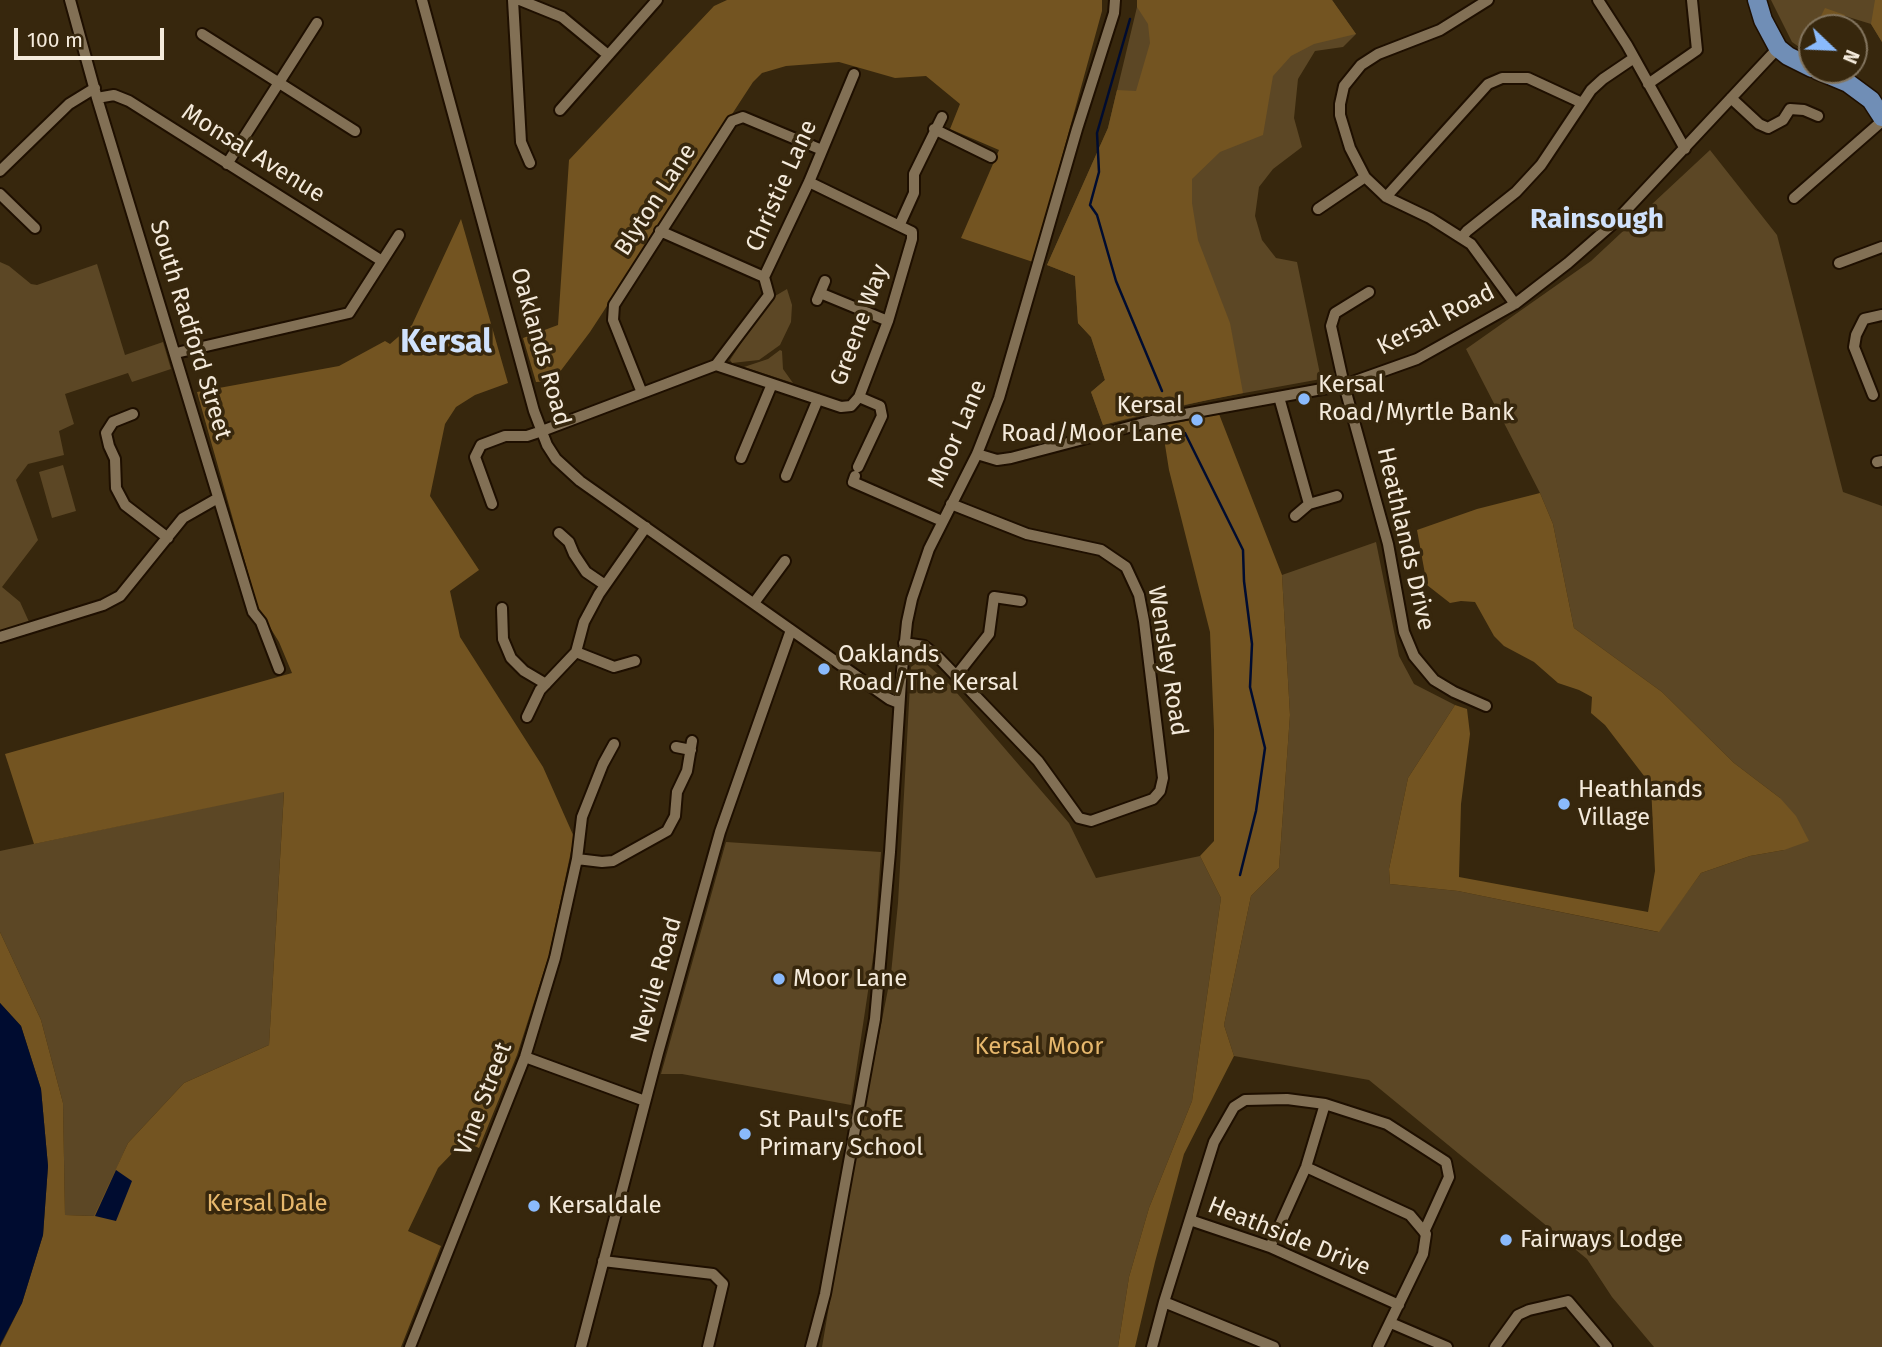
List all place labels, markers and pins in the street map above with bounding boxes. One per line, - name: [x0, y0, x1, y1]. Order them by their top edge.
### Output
- place label: Kersal Road/Myrtle Bank: [1318, 371, 1514, 427]
- marker: Kersal Road/Myrtle Bank: [1296, 391, 1312, 407]
- place label: Kersal Road/Moor Lane: [1001, 392, 1183, 448]
- marker: Kersal Road/Moor Lane: [1189, 412, 1205, 428]
- place label: Oaklands Road/The Kersal: [838, 641, 1018, 697]
- marker: Oaklands Road/The Kersal: [816, 661, 832, 677]
- place label: Heathlands Village: [1578, 776, 1703, 832]
- marker: Heathlands Village: [1556, 796, 1572, 812]
- place label: Moor Lane: [793, 965, 907, 993]
- marker: Moor Lane: [771, 971, 787, 987]
- place label: St Paul's CofE Primary School: [759, 1106, 923, 1162]
- marker: St Paul's CofE Primary School: [737, 1126, 753, 1142]
- place label: Kersaldale: [548, 1192, 662, 1220]
- marker: Kersaldale: [526, 1198, 542, 1214]
- place label: Fairways Lodge: [1520, 1226, 1683, 1254]
- marker: Fairways Lodge: [1498, 1232, 1514, 1248]

